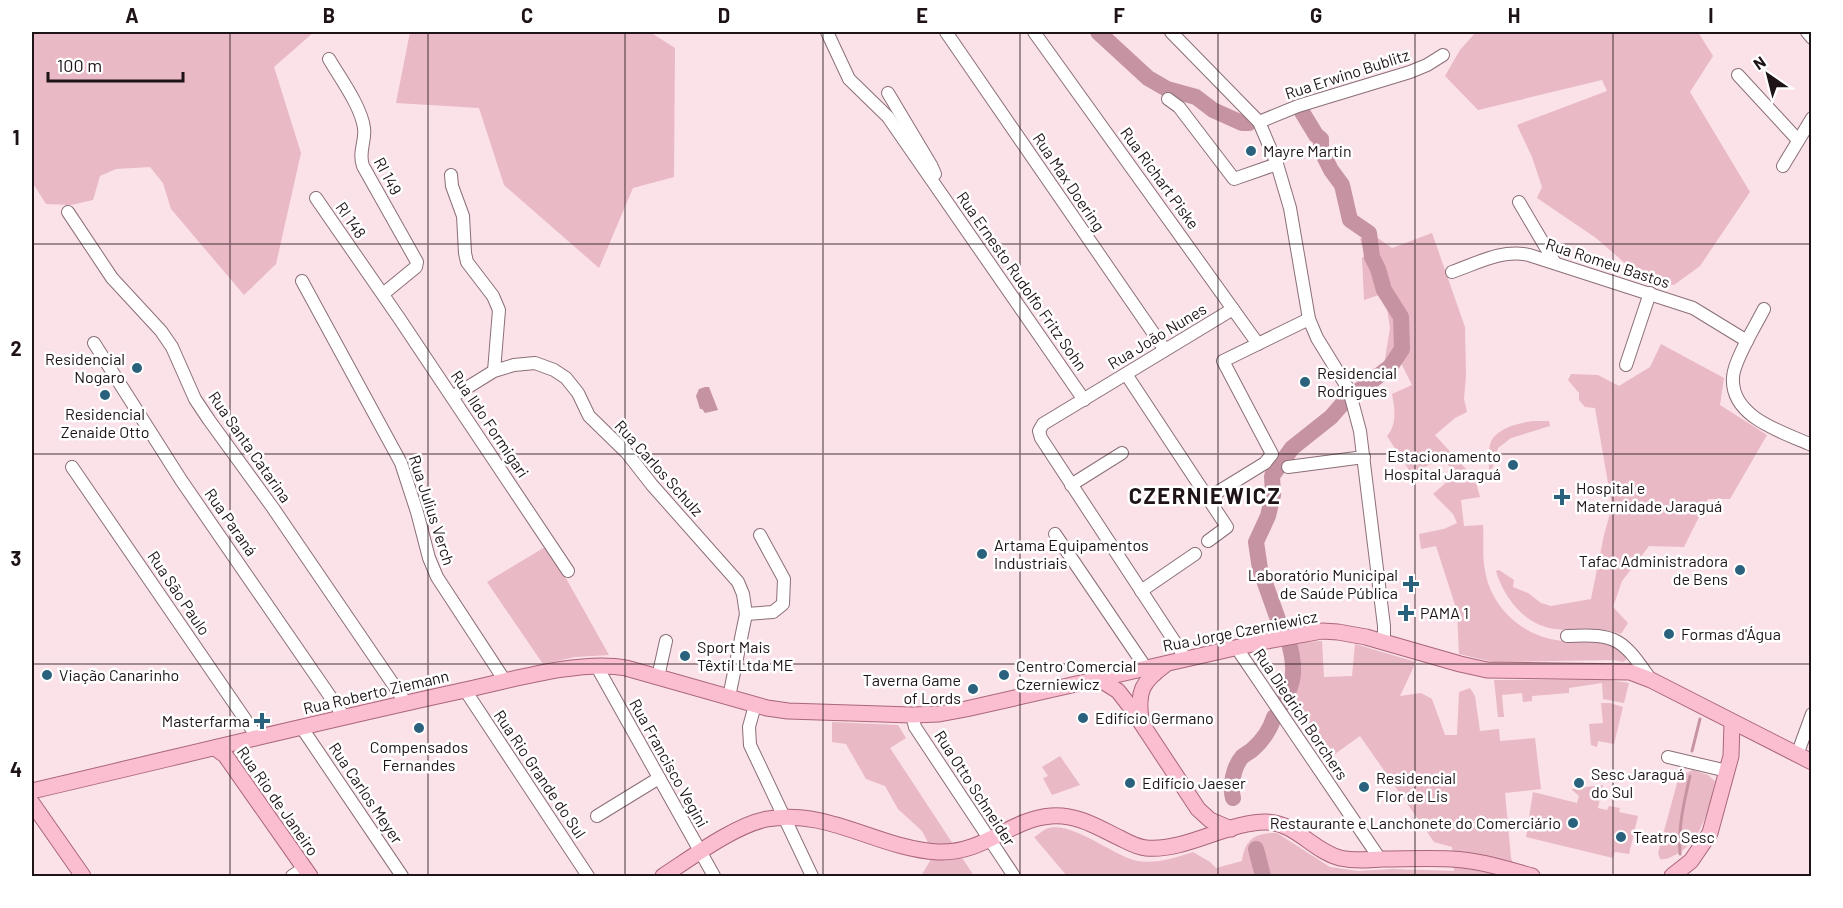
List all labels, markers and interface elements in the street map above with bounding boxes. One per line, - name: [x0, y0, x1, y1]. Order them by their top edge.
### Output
- text: A: [125, 3, 139, 27]
- text: B: [323, 3, 335, 27]
- text: C: [521, 3, 533, 27]
- text: D: [718, 3, 730, 27]
- text: E: [916, 3, 928, 27]
- text: F: [1113, 3, 1125, 27]
- text: G: [1310, 3, 1322, 27]
- text: H: [1508, 3, 1520, 27]
- text: I: [1708, 3, 1714, 27]
- street label: Rua Erwino Bublitz: [1282, 44, 1411, 103]
- scale bar: [48, 45, 183, 83]
- north arrow: [1738, 45, 1798, 105]
- text: N: [1749, 51, 1769, 73]
- text: 100 m: [57, 54, 102, 76]
- street label: Rua Richart Piske: [1117, 123, 1204, 232]
- text: 1: [12, 125, 20, 149]
- street label: Rua Max Doering: [1030, 129, 1109, 234]
- place label: Mayre Martin: [1263, 141, 1352, 160]
- marker: Mayre Martin: [1244, 144, 1258, 158]
- street label: RI 149: [371, 154, 406, 198]
- street label: Rua Ernesto Rudolfo Fritz Sohn: [953, 188, 1092, 374]
- street label: RI 148: [332, 198, 371, 242]
- street label: Rua Romeu Bastos: [1544, 233, 1673, 292]
- street label: Rua João Nunes: [1104, 299, 1209, 372]
- text: 2: [10, 336, 22, 360]
- place label: Residencial Nogaro: [45, 349, 125, 386]
- marker: Residencial Nogaro: [130, 361, 144, 375]
- place label: Residencial Rodrigues: [1317, 363, 1397, 400]
- street label: Rua Ildo Formigari: [448, 367, 533, 481]
- marker: Residencial Rodrigues: [1298, 375, 1312, 389]
- street label: Rua Santa Catarina: [205, 387, 296, 506]
- marker: Residencial Zenaide Otto: [98, 388, 112, 402]
- place label: Residencial Zenaide Otto: [61, 404, 149, 441]
- street label: Rua Carlos Schulz: [611, 416, 707, 519]
- place label: Estacionamento Hospital Jaraguá: [1384, 446, 1501, 483]
- street label: Rua Julius Verch: [406, 452, 459, 567]
- marker: Estacionamento Hospital Jaraguá: [1506, 458, 1520, 472]
- place label: Hospital e Maternidade Jaraguá: [1576, 478, 1722, 515]
- district label: CZERNIEWICZ: [1129, 482, 1281, 508]
- street label: Rua Paraná: [201, 484, 262, 559]
- marker: Hospital e Maternidade Jaraguá: [1553, 488, 1571, 506]
- place label: Artama Equipamentos Industriais: [994, 535, 1149, 572]
- text: 3: [11, 546, 21, 570]
- street label: Rua São Paulo: [144, 547, 215, 638]
- marker: Artama Equipamentos Industriais: [975, 547, 989, 561]
- place label: Tafac Administradora de Bens: [1579, 551, 1728, 588]
- marker: Tafac Administradora de Bens: [1733, 563, 1747, 577]
- place label: Laboratório Municipal de Saúde Pública: [1248, 565, 1398, 602]
- marker: Laboratório Municipal de Saúde Pública: [1402, 575, 1420, 593]
- place label: PAMA 1: [1420, 603, 1469, 622]
- marker: PAMA 1: [1397, 604, 1415, 622]
- street label: Rua Jorge Czerniewicz: [1161, 606, 1319, 655]
- place label: Formas d'Água: [1681, 624, 1781, 643]
- marker: Formas d'Água: [1662, 627, 1676, 641]
- place label: Sport Mais Têxtil Ltda ME: [697, 637, 793, 674]
- street label: Rua Diedrich Borchers: [1250, 644, 1352, 783]
- marker: Sport Mais Têxtil Ltda ME: [678, 649, 692, 663]
- place label: Centro Comercial Czerniewicz: [1016, 656, 1136, 693]
- place label: Viação Canarinho: [59, 665, 179, 684]
- street label: Rua Roberto Ziemann: [301, 666, 451, 718]
- marker: Viação Canarinho: [40, 668, 54, 682]
- marker: Centro Comercial Czerniewicz: [997, 668, 1011, 682]
- place label: Taverna Game of Lords: [863, 670, 961, 707]
- marker: Taverna Game of Lords: [966, 682, 980, 696]
- street label: Rua Francisco Vegini: [626, 695, 713, 830]
- street label: Rua Rio Grande do Sul: [490, 706, 590, 841]
- place label: Edifício Germano: [1095, 708, 1214, 727]
- place label: Masterfarma: [162, 711, 250, 730]
- marker: Edifício Germano: [1076, 711, 1090, 725]
- marker: Masterfarma: [255, 714, 269, 728]
- marker: Compensados Fernandes: [412, 721, 426, 735]
- street label: Rua Otto Schneider: [931, 727, 1020, 849]
- place label: Compensados Fernandes: [370, 737, 468, 774]
- street label: Rua Carlos Meyer: [326, 739, 407, 847]
- street label: Rua Rio de Janeiro: [234, 742, 323, 859]
- text: 4: [10, 757, 22, 781]
- place label: Sesc Jaraguá do Sul: [1591, 764, 1685, 801]
- place label: Residencial Flor de Lis: [1376, 768, 1456, 805]
- place label: Edifício Jaeser: [1142, 773, 1246, 792]
- marker: Edifício Jaeser: [1123, 776, 1137, 790]
- marker: Sesc Jaraguá do Sul: [1572, 776, 1586, 790]
- marker: Residencial Flor de Lis: [1357, 780, 1371, 794]
- place label: Restaurante e Lanchonete do Comerciário: [1270, 813, 1561, 832]
- marker: Restaurante e Lanchonete do Comerciário: [1566, 816, 1580, 830]
- place label: Teatro Sesc: [1633, 827, 1715, 846]
- marker: Teatro Sesc: [1614, 830, 1628, 844]

